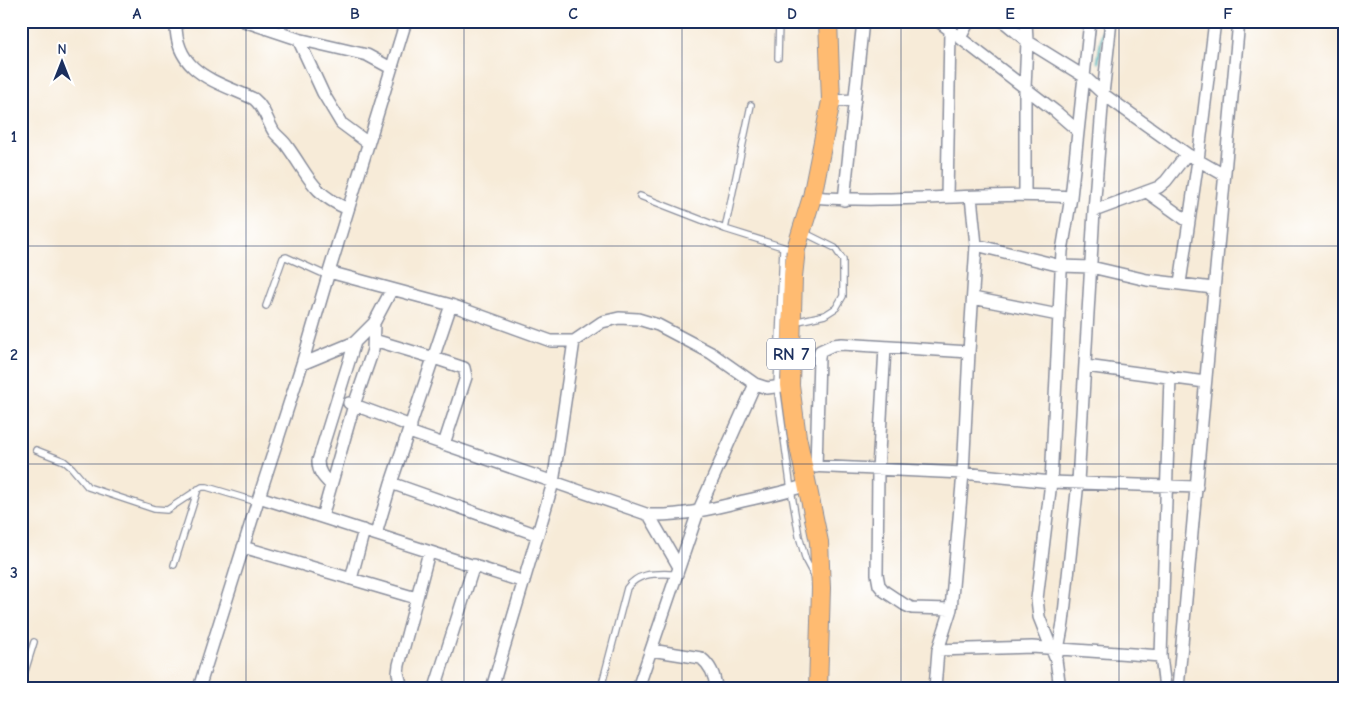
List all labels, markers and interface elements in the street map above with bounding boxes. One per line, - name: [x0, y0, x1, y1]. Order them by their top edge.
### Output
- text: A: [133, 5, 142, 23]
- text: B: [350, 5, 360, 23]
- text: C: [568, 5, 578, 23]
- text: D: [787, 5, 797, 23]
- text: E: [1005, 5, 1015, 23]
- text: F: [1223, 5, 1233, 23]
- north arrow: [38, 38, 88, 88]
- text: N: [57, 41, 67, 58]
- text: 1: [11, 128, 17, 146]
- road number: RN 7: [767, 338, 815, 369]
- text: 2: [10, 346, 18, 364]
- text: 3: [10, 564, 18, 582]

